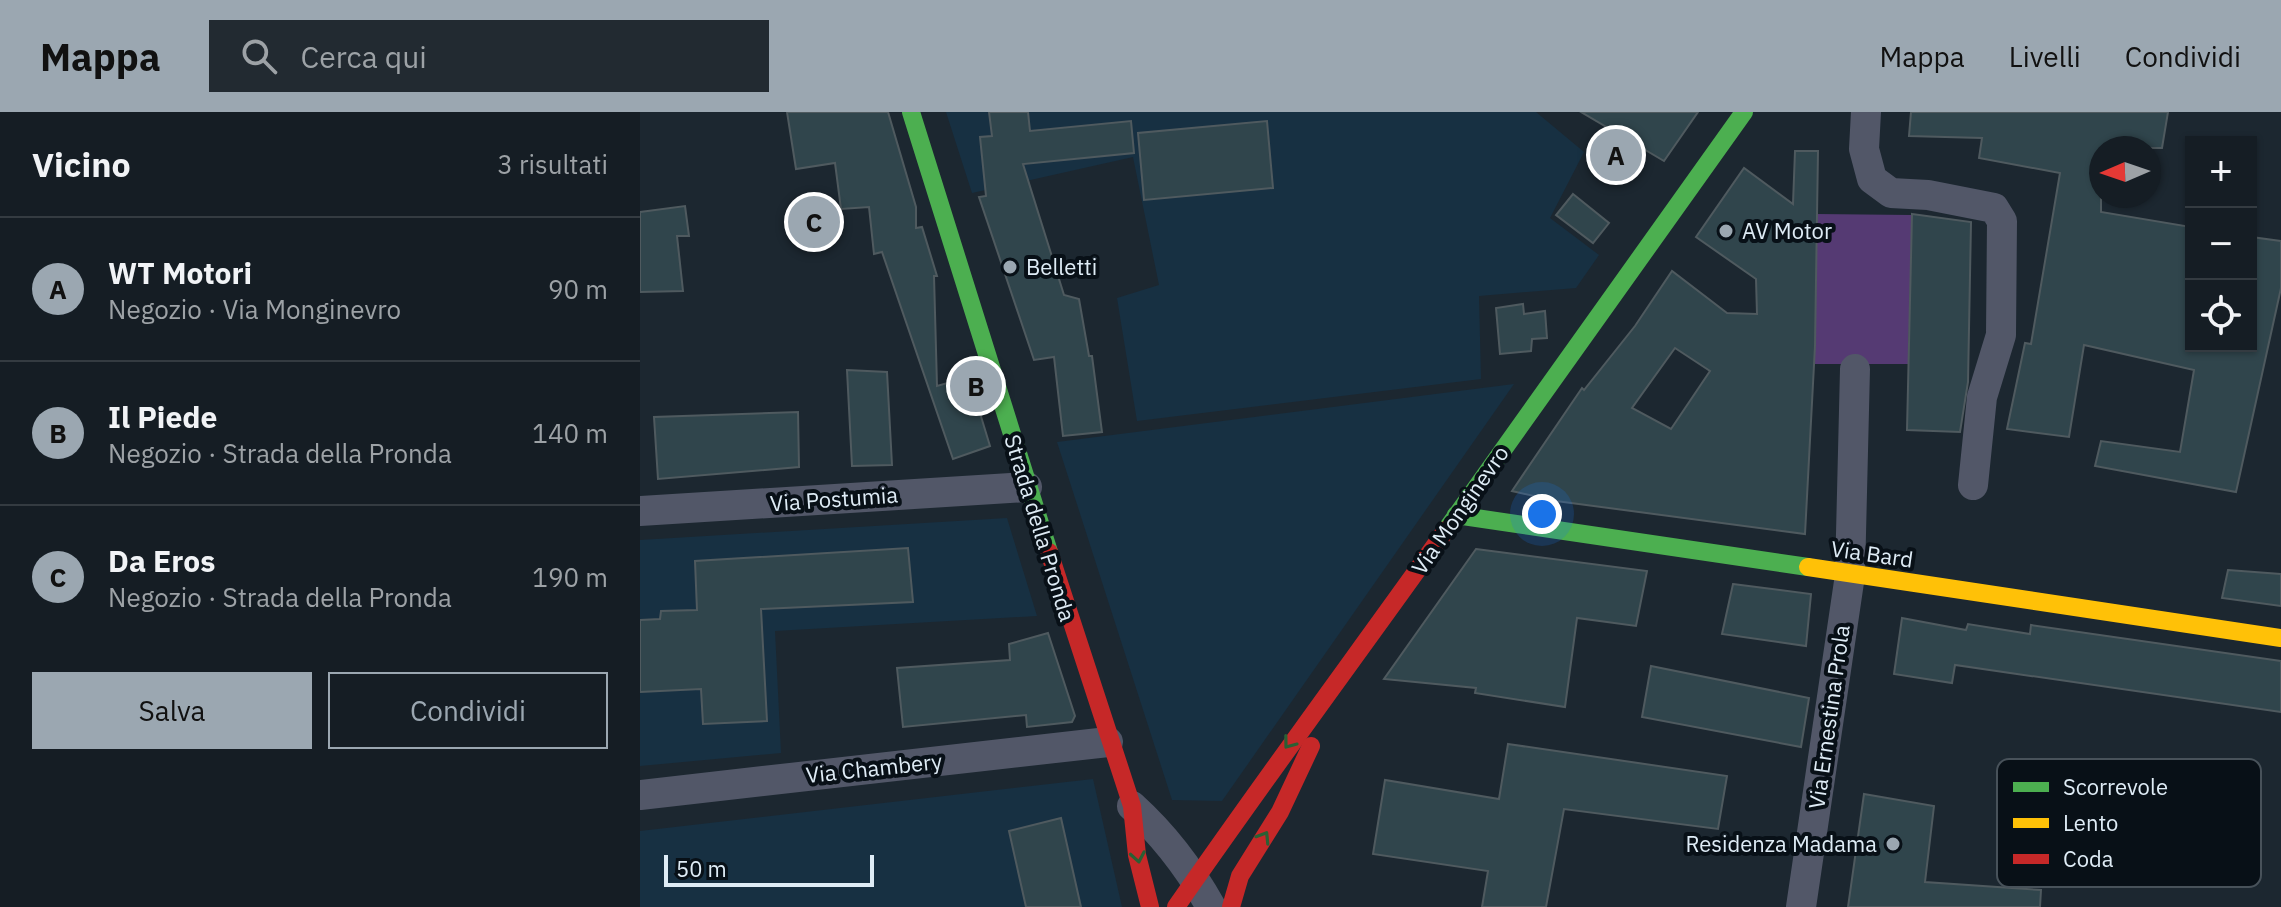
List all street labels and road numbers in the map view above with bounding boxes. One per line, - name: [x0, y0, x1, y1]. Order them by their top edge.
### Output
- street label: Strada della Pronda: [998, 431, 1083, 625]
- street label: Via Monginevro: [1404, 439, 1515, 580]
- street label: Via Postumia: [769, 480, 899, 517]
- street label: Via Bard: [1829, 533, 1915, 574]
- street label: Via Ernestina Prola: [1801, 623, 1856, 811]
- street label: Via Chambery: [804, 746, 944, 789]

